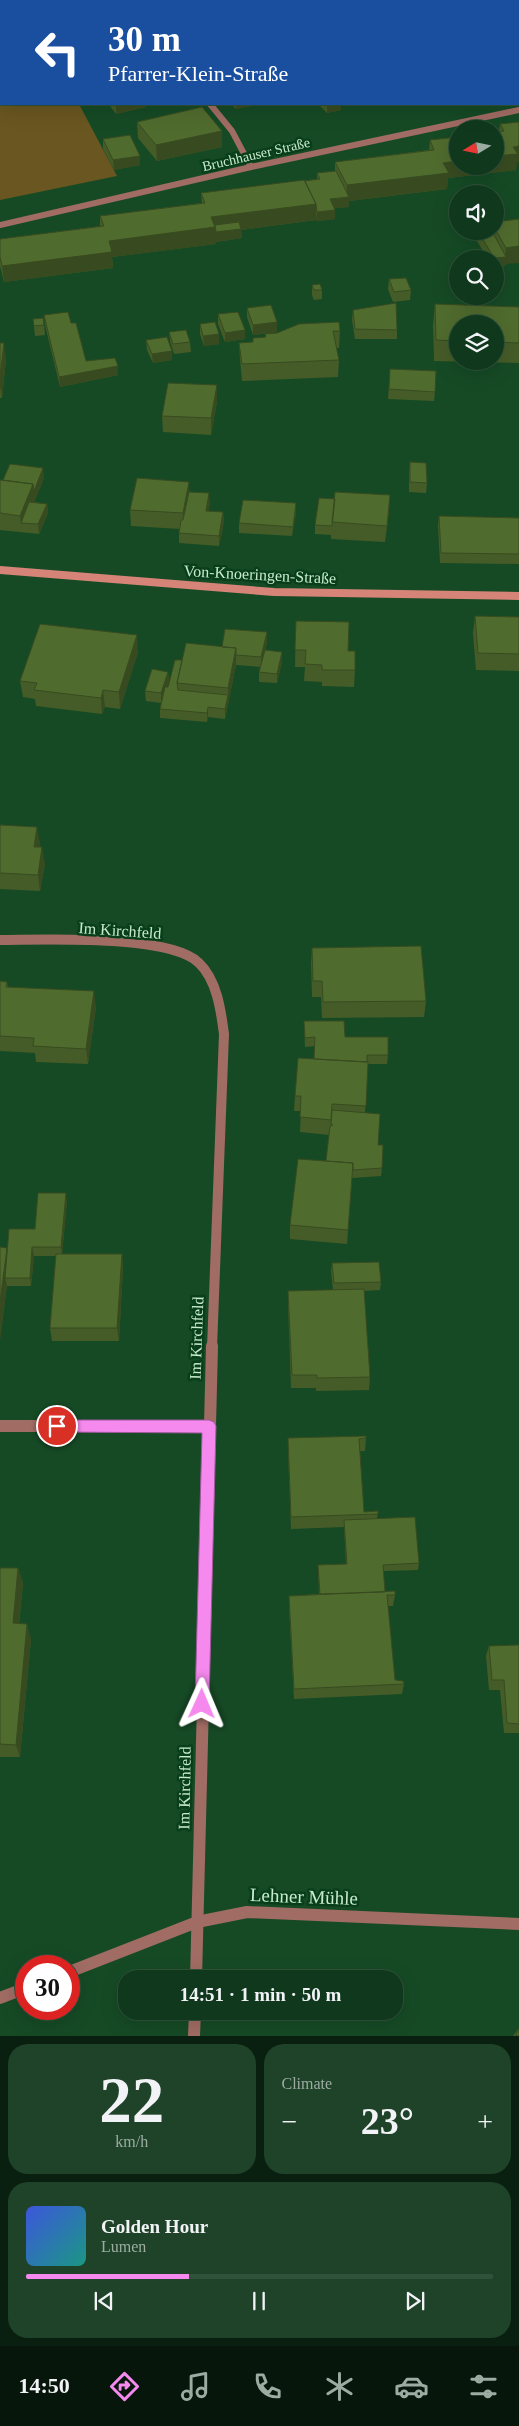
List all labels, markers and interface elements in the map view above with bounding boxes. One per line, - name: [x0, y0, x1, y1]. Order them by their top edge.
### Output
- icon: left: [25, 20, 90, 85]
- text: 30 m: [108, 20, 181, 59]
- text: Pfarrer-Klein-Straße: [108, 61, 288, 86]
- north arrow: [449, 120, 504, 175]
- map controls: [449, 120, 504, 370]
- street label: Bruchhauser Straße: [201, 135, 311, 174]
- button: sound: [449, 185, 504, 240]
- button: search: [449, 250, 504, 305]
- button: layers: [449, 315, 504, 370]
- street label: Von-Knoeringen-Straße: [183, 562, 337, 588]
- street label: Im Kirchfeld: [78, 919, 162, 942]
- street label: Im Kirchfeld: [187, 1296, 206, 1380]
- pin: [36, 1405, 78, 1447]
- icon: arrive: [43, 1412, 71, 1440]
- position arrow: [175, 1677, 227, 1729]
- street label: Im Kirchfeld: [175, 1746, 194, 1830]
- street label: Lehner Mühle: [250, 1884, 358, 1909]
- speed limit sign: 30: [15, 1955, 80, 2020]
- text: 14:51 · 1 min · 50 m: [180, 1984, 341, 2005]
- text: 22: [99, 2064, 164, 2136]
- text: Climate: [282, 2075, 332, 2092]
- text: 23°: [361, 2100, 414, 2142]
- text: −: [282, 2106, 297, 2137]
- text: +: [477, 2106, 493, 2137]
- text: km/h: [115, 2133, 148, 2150]
- text: Golden Hour: [101, 2216, 208, 2237]
- text: Lumen: [101, 2238, 146, 2255]
- icon: previous: [90, 2287, 118, 2315]
- icon: pause: [245, 2287, 273, 2315]
- icon: next: [401, 2287, 429, 2315]
- icon: directions: [107, 2369, 142, 2404]
- icon: music: [178, 2369, 213, 2404]
- icon: phone: [250, 2369, 285, 2404]
- icon: climate: [322, 2369, 357, 2404]
- icon: car: [394, 2369, 429, 2404]
- icon: filters: [466, 2369, 501, 2404]
- text: 14:50: [18, 2373, 70, 2398]

